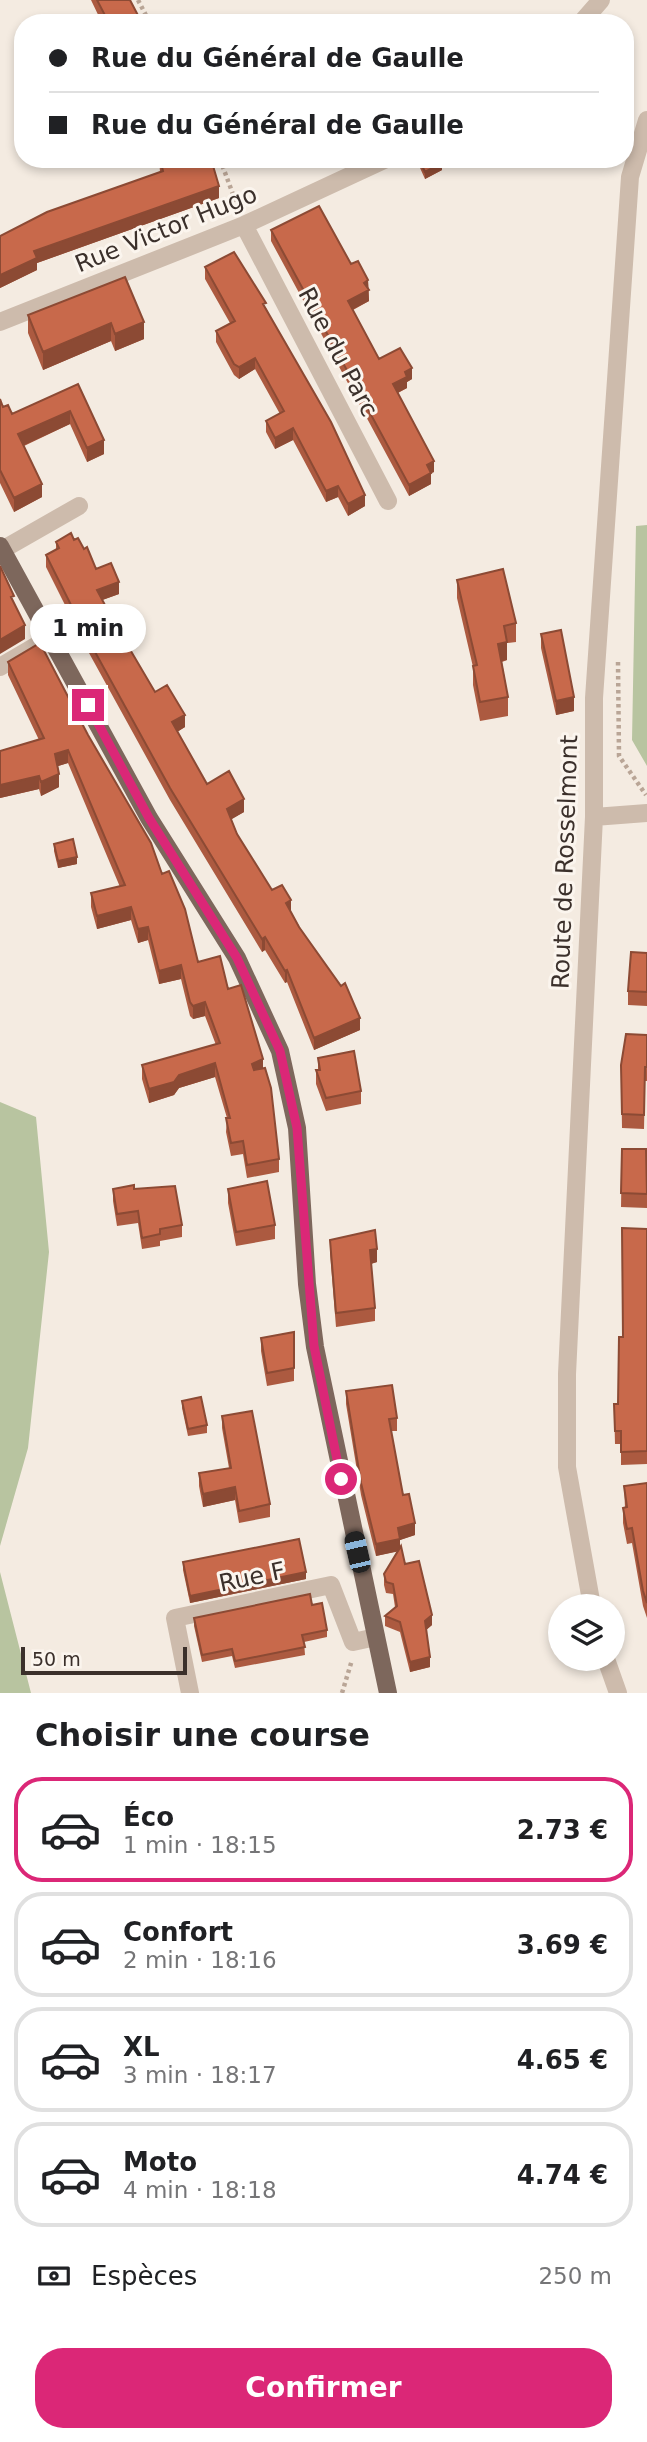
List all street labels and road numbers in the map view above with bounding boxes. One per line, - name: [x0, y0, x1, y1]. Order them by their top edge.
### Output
- street label: Rue Victor Hugo: [71, 180, 261, 278]
- street label: Rue du Parc: [292, 283, 384, 421]
- street label: Route de Rosselmont: [547, 734, 583, 990]
- street label: Rue F: [216, 1556, 288, 1598]

